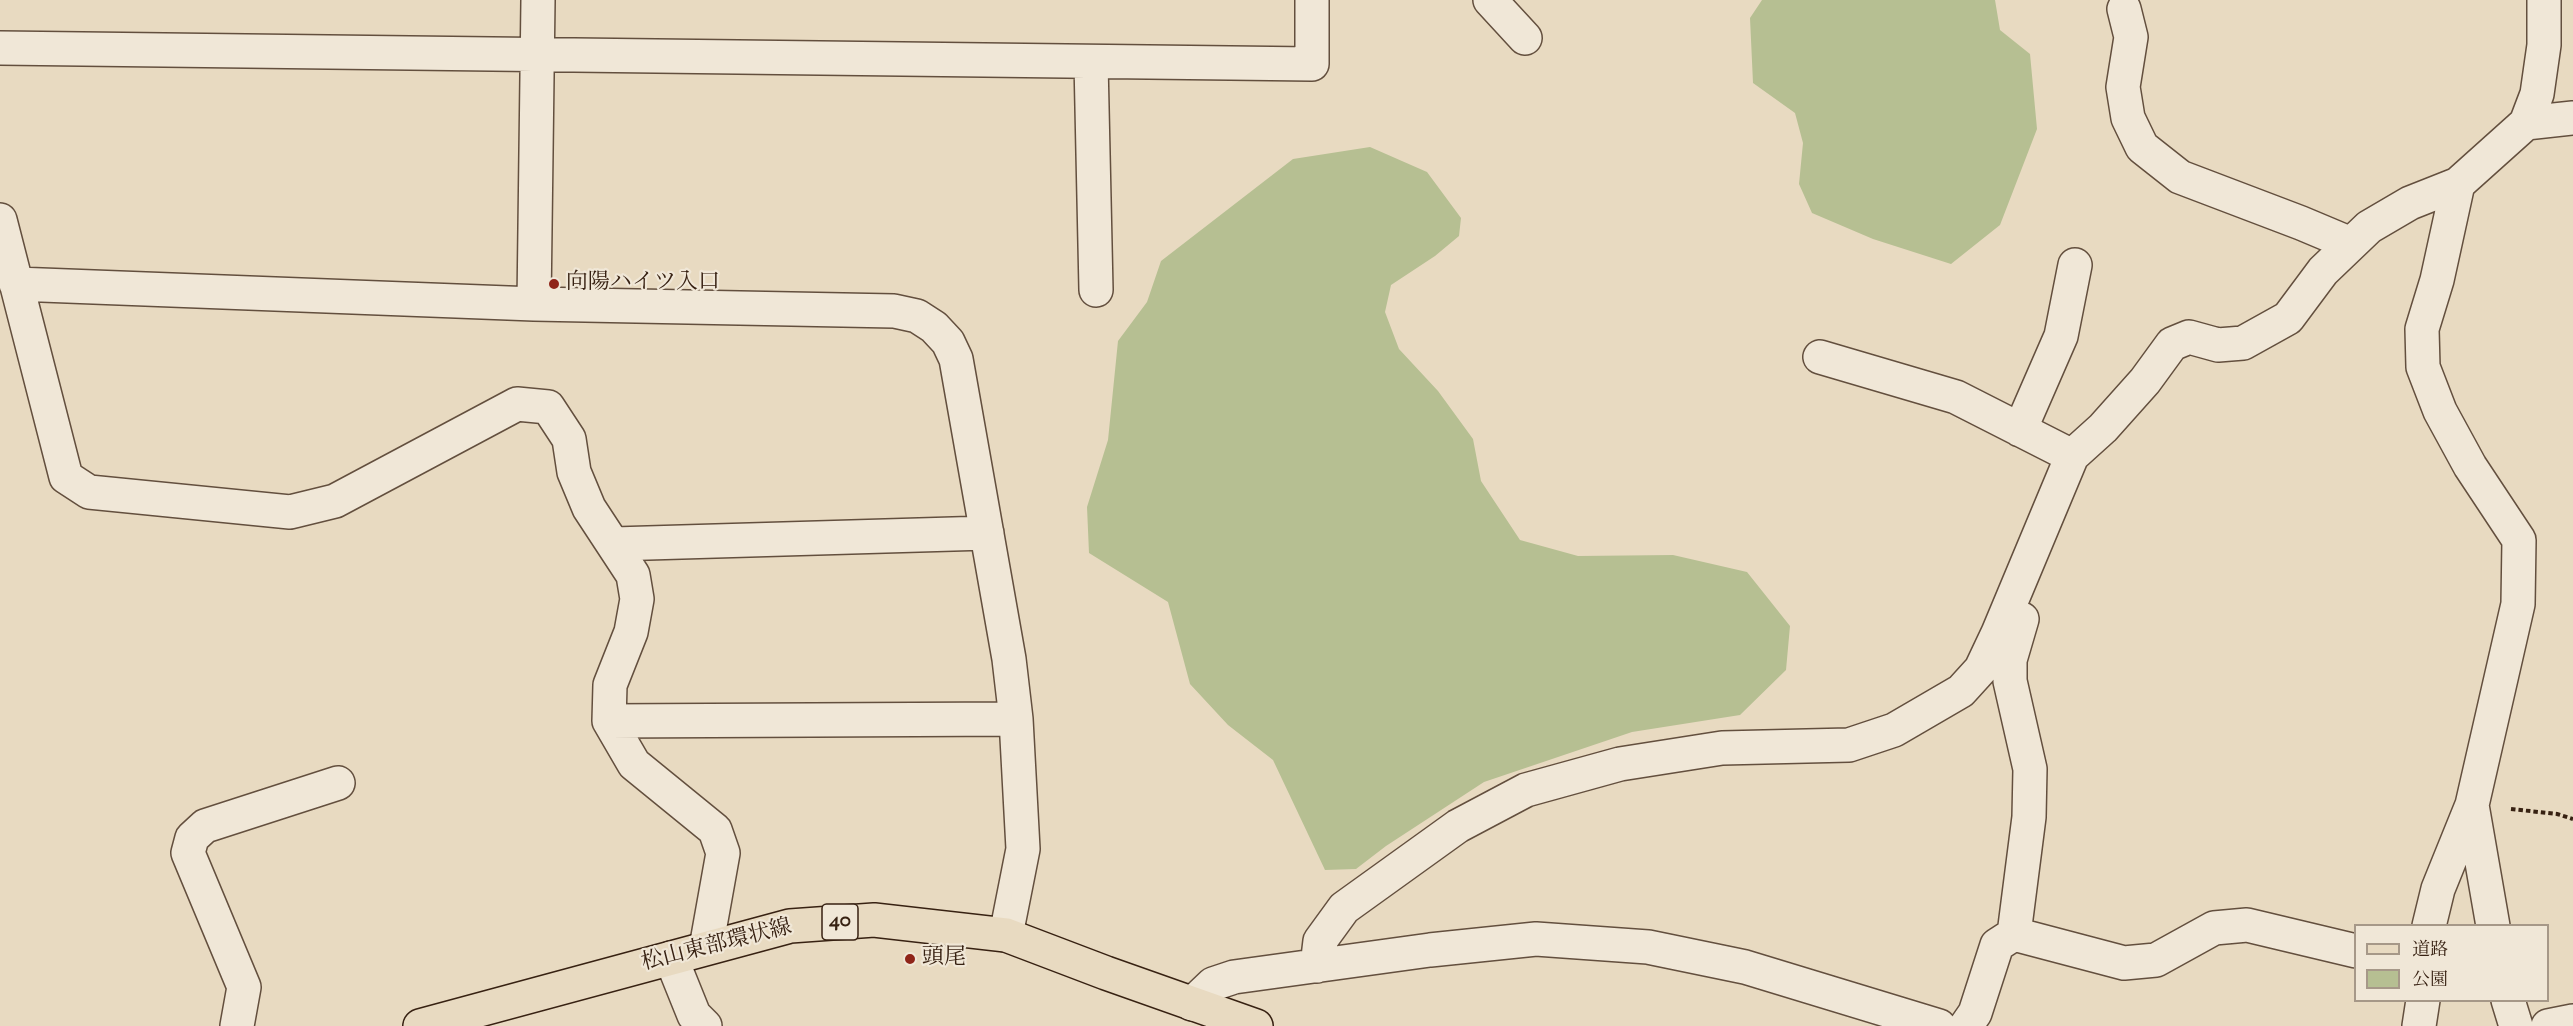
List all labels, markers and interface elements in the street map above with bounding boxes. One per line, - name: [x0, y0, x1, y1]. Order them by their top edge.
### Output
- place label: 向陽ハイツ入口: [566, 271, 720, 297]
- marker: 向陽ハイツ入口: [547, 277, 561, 291]
- road number: 40: [822, 904, 858, 940]
- street label: 松山東部環状線: [639, 916, 795, 978]
- legend: [2354, 924, 2549, 1002]
- text: 道路: [2412, 938, 2448, 964]
- place label: 頭尾: [922, 946, 966, 972]
- marker: 頭尾: [903, 952, 917, 966]
- text: 公園: [2412, 968, 2448, 994]

